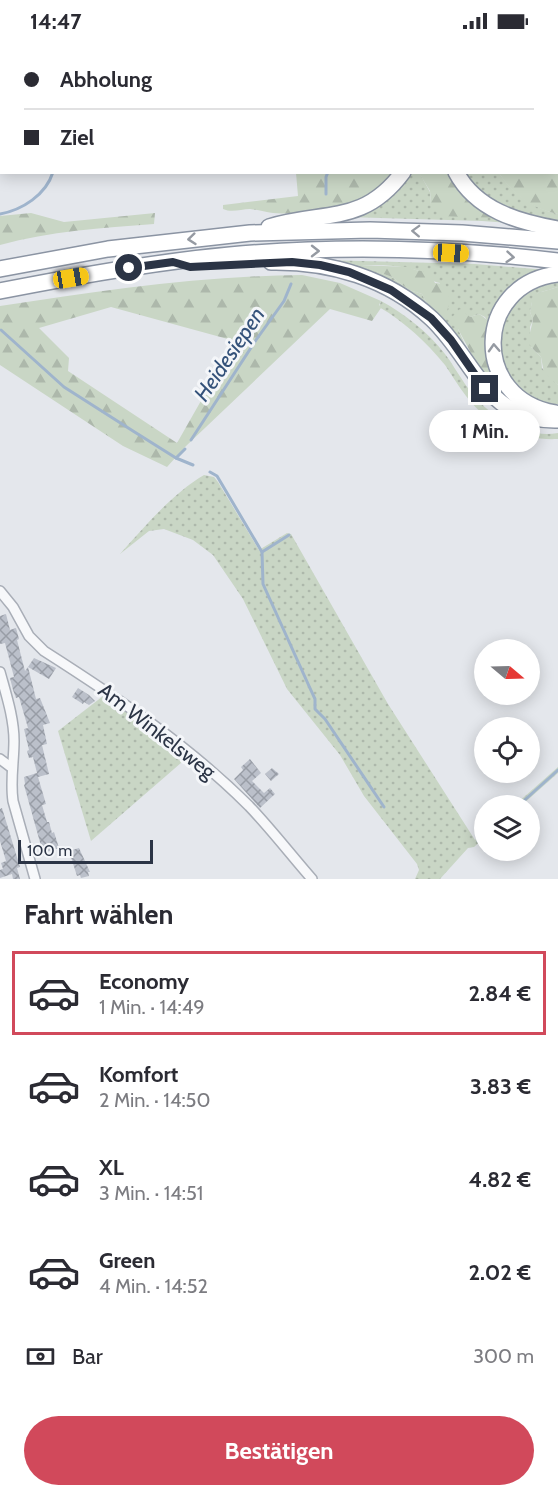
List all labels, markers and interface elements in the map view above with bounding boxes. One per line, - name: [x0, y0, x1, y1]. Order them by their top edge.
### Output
- text: 14:47: [30, 8, 82, 35]
- text: Abholung: [60, 66, 152, 93]
- text: Ziel: [60, 124, 94, 151]
- one-way arrow: [411, 225, 420, 238]
- one-way arrow: [187, 233, 197, 245]
- car: [433, 243, 469, 263]
- one-way arrow: [311, 245, 320, 257]
- one-way arrow: [506, 250, 515, 263]
- route start: [115, 254, 142, 281]
- car: [52, 266, 90, 290]
- water label: Heidesiepen: [188, 302, 271, 406]
- one-way arrow: [487, 344, 500, 353]
- route end: [471, 375, 498, 402]
- callout: 1 Min.: [430, 410, 540, 452]
- text: 1 Min.: [460, 419, 509, 443]
- north arrow: [474, 639, 540, 705]
- map controls: [474, 639, 540, 861]
- street label: Am Winkelsweg: [94, 677, 221, 784]
- button: locate: [474, 717, 540, 783]
- button: layers: [474, 795, 540, 861]
- scale bar: [18, 837, 153, 864]
- text: 100 m: [27, 841, 72, 860]
- text: Fahrt wählen: [24, 898, 173, 931]
- icon: car: [27, 966, 81, 1020]
- text: Economy: [99, 968, 189, 995]
- text: 2.84 €: [468, 980, 531, 1007]
- text: 1 Min. · 14:49: [99, 995, 205, 1019]
- icon: car: [27, 1059, 81, 1113]
- text: Komfort: [99, 1061, 178, 1088]
- text: 3.83 €: [470, 1073, 531, 1100]
- text: 2 Min. · 14:50: [99, 1088, 210, 1112]
- icon: car: [27, 1152, 81, 1206]
- text: XL: [99, 1154, 124, 1181]
- text: 4.82 €: [468, 1166, 531, 1193]
- text: 3 Min. · 14:51: [99, 1181, 203, 1205]
- icon: car: [27, 1245, 81, 1299]
- text: Green: [99, 1247, 155, 1274]
- text: 2.02 €: [468, 1259, 531, 1286]
- text: 4 Min. · 14:52: [99, 1274, 208, 1298]
- icon: cash: [24, 1340, 57, 1373]
- text: Bar: [72, 1343, 103, 1370]
- text: 300 m: [473, 1344, 534, 1368]
- button: Bestätigen: [24, 1416, 534, 1485]

